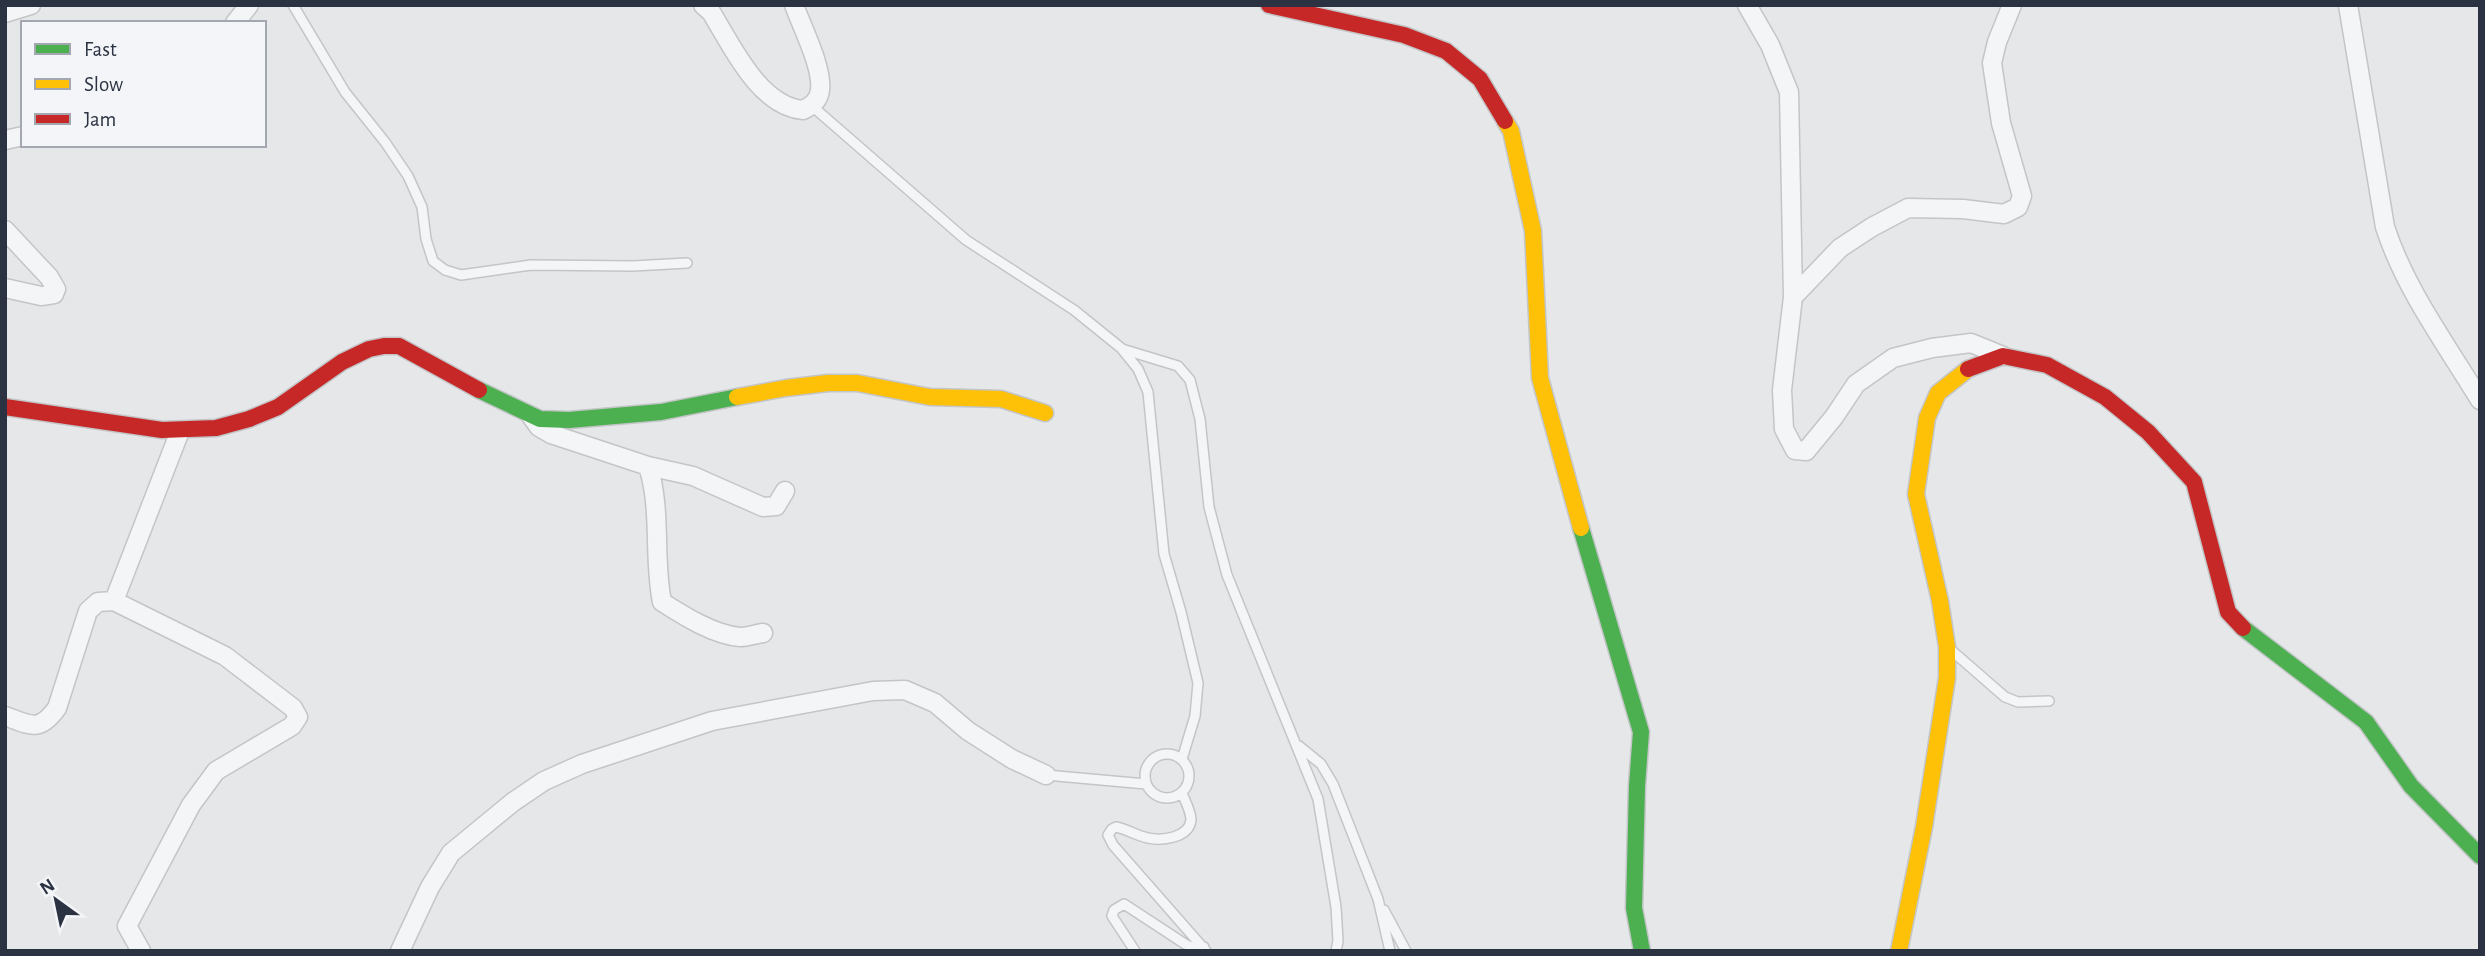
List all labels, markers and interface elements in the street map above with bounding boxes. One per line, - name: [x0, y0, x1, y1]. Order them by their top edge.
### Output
- legend: [21, 21, 266, 147]
- text: Fast: [84, 39, 117, 60]
- text: Slow: [84, 74, 123, 95]
- text: Jam: [84, 109, 116, 130]
- north arrow: [21, 865, 91, 935]
- text: N: [37, 875, 58, 899]

